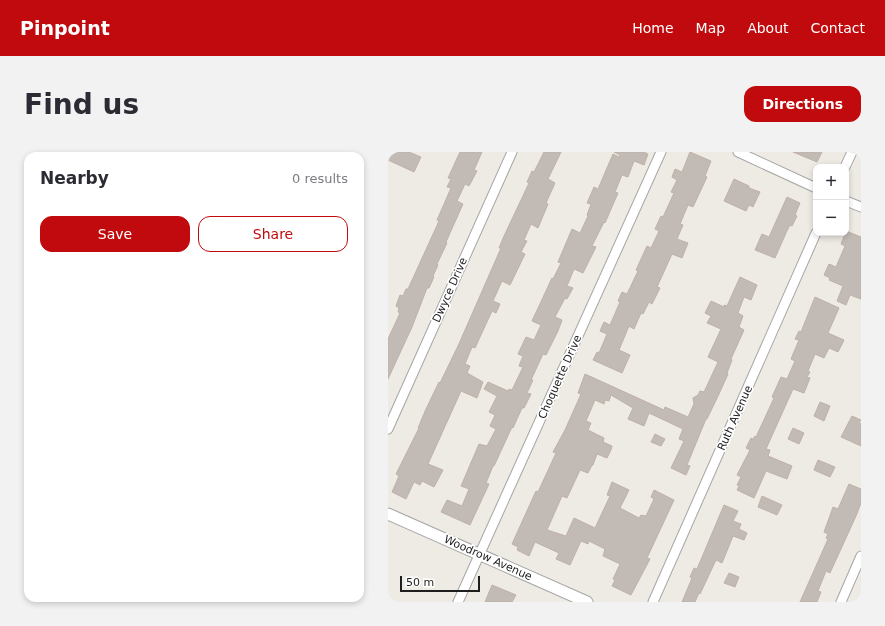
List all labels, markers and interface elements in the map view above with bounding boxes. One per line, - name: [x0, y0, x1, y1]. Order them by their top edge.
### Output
- text: Pinpoint: [20, 17, 110, 39]
- text: Home: [632, 20, 674, 36]
- text: Map: [696, 20, 725, 36]
- text: About: [747, 20, 789, 36]
- text: Contact: [811, 20, 865, 36]
- button: Directions: [744, 86, 861, 122]
- text: Find us: [24, 88, 139, 121]
- map controls: [813, 164, 849, 236]
- button: +: [813, 164, 849, 200]
- text: Nearby: [40, 168, 109, 188]
- text: 0 results: [292, 171, 348, 186]
- button: −: [813, 200, 849, 236]
- button: Save: [40, 216, 190, 252]
- button: Share: [198, 216, 348, 252]
- street label: Dwyce Drive: [430, 255, 470, 324]
- street label: Choquette Drive: [536, 333, 584, 421]
- street label: Ruth Avenue: [715, 383, 755, 453]
- street label: Woodrow Avenue: [442, 533, 534, 583]
- scale bar: [400, 574, 480, 593]
- text: 50 m: [406, 576, 434, 589]

